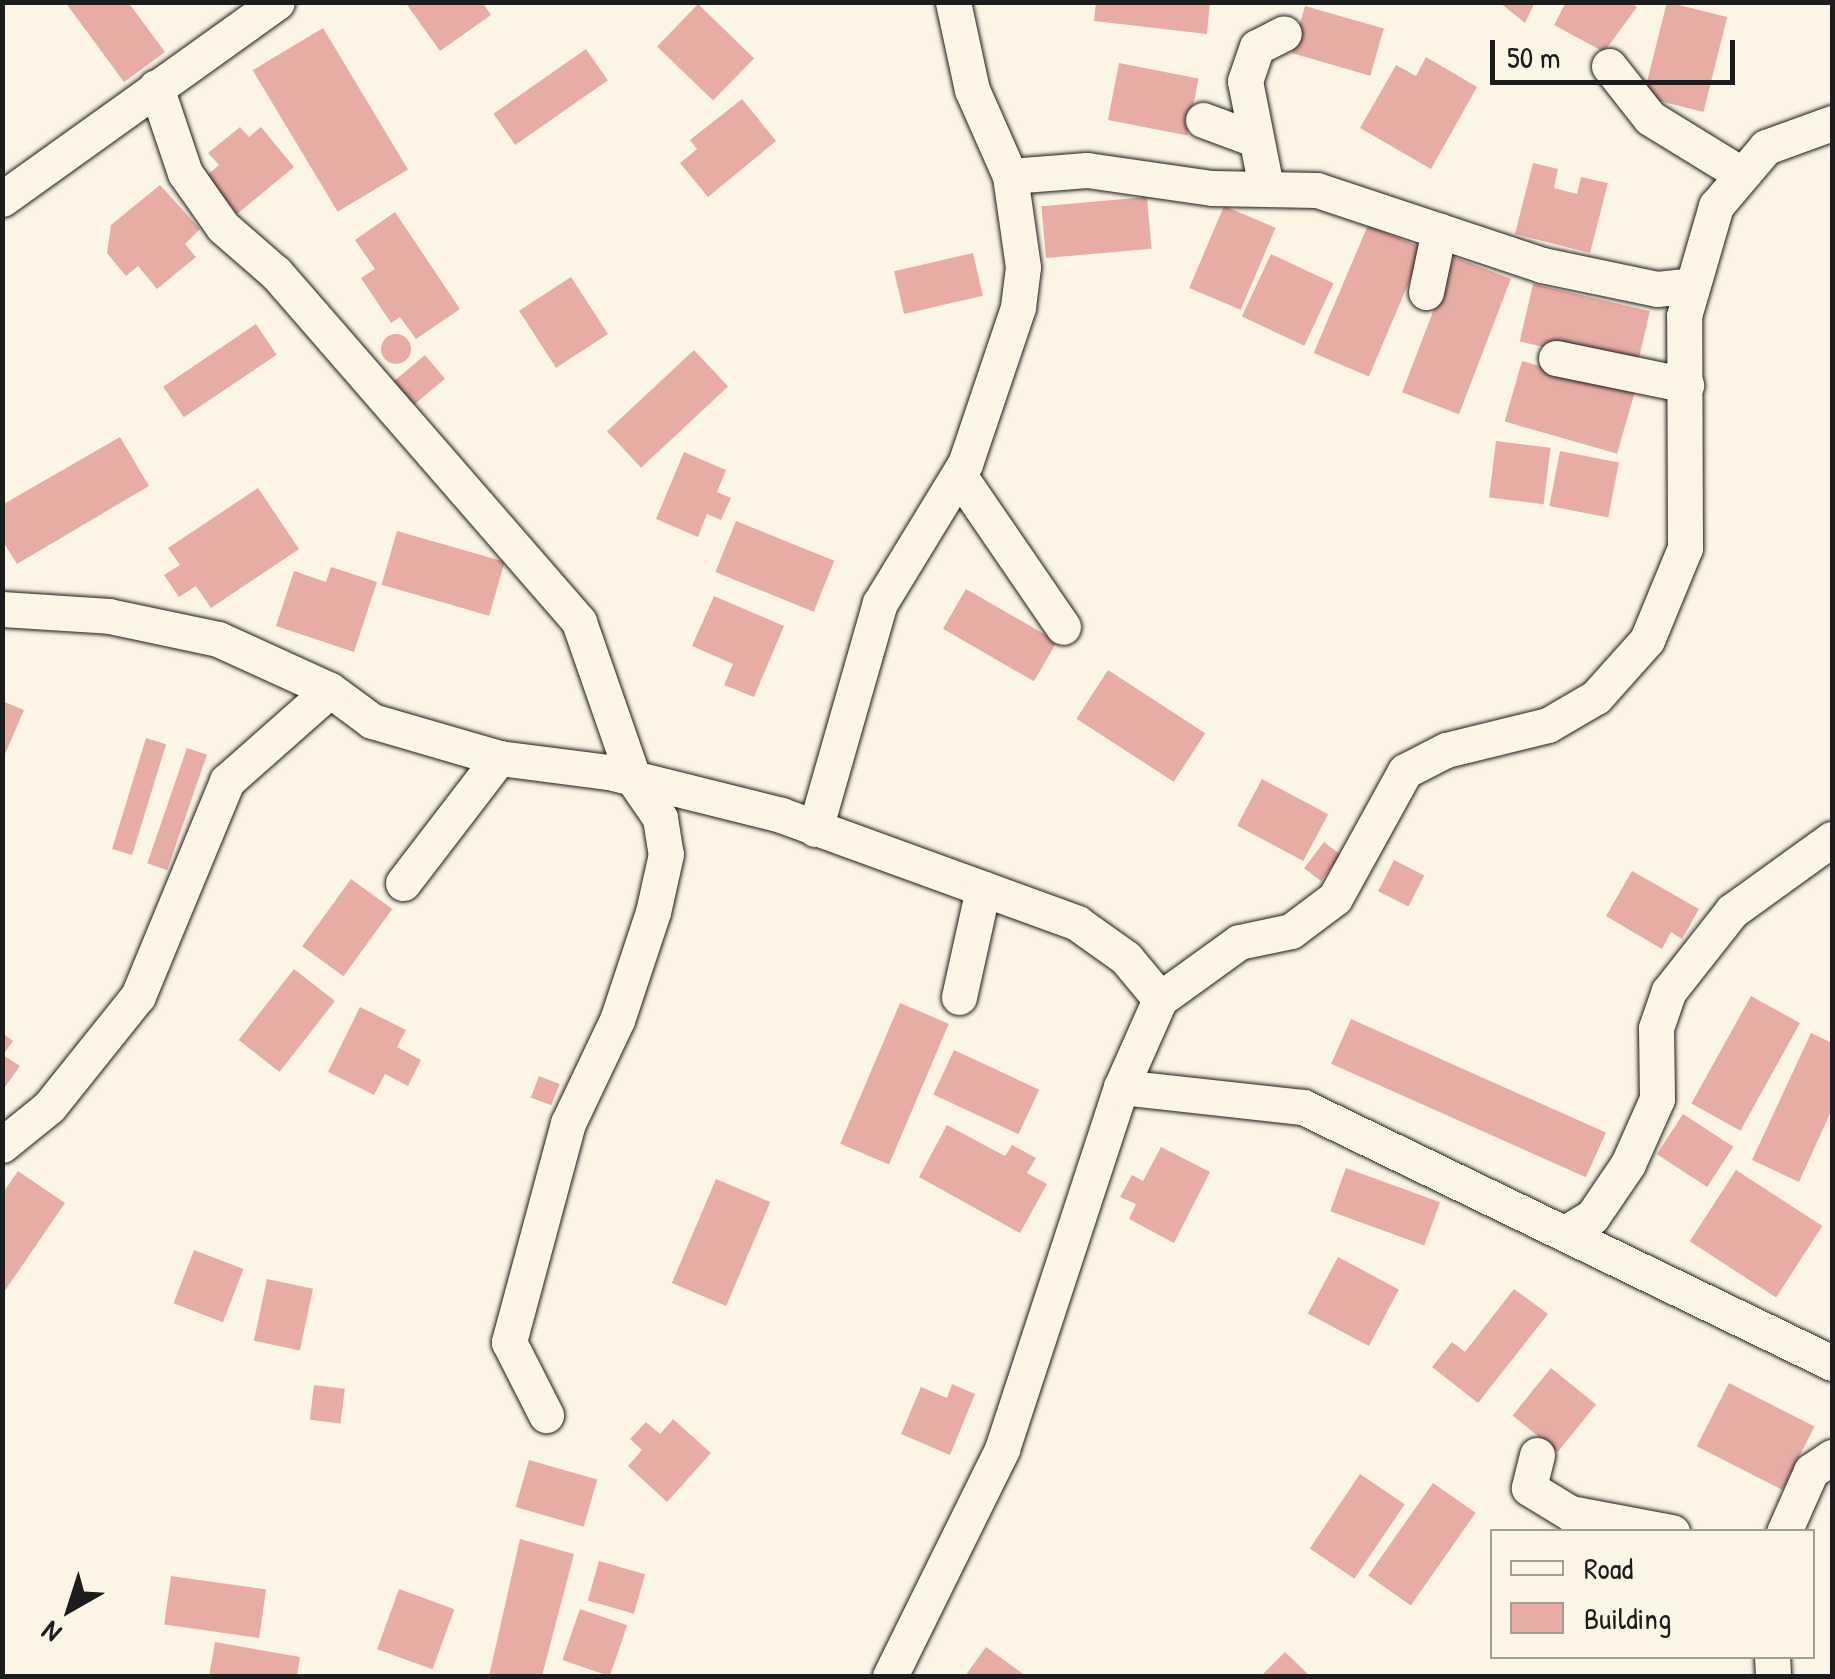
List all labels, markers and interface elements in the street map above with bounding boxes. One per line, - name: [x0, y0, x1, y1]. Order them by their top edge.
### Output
- scale bar: [1495, 20, 1740, 82]
- text: 50 m: [1507, 37, 1560, 77]
- legend: [1490, 1529, 1815, 1659]
- text: Road: [1584, 1548, 1633, 1588]
- north arrow: [20, 1559, 120, 1659]
- text: Building: [1584, 1598, 1671, 1638]
- text: N: [33, 1613, 69, 1652]

